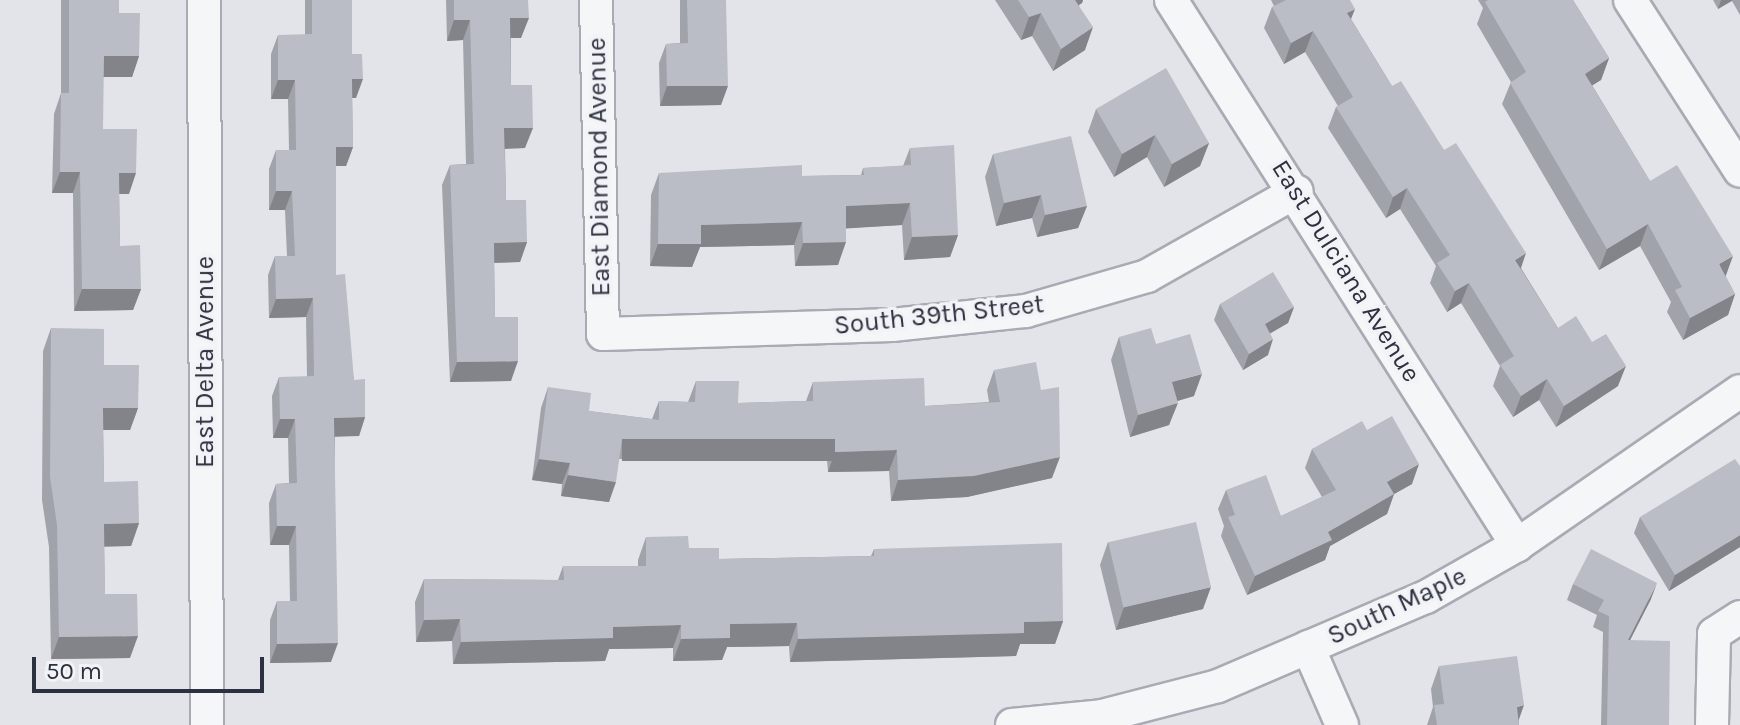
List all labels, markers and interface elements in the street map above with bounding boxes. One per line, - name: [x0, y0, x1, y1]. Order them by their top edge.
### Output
- street label: East Diamond Avenue: [581, 37, 617, 297]
- street label: East Dulciana Avenue: [1265, 154, 1427, 388]
- street label: East Delta Avenue: [189, 256, 221, 468]
- street label: South 39th Street: [833, 288, 1045, 342]
- street label: South Maple: [1323, 560, 1471, 652]
- scale bar: [36, 641, 268, 691]
- text: 50 m: [46, 657, 102, 685]

